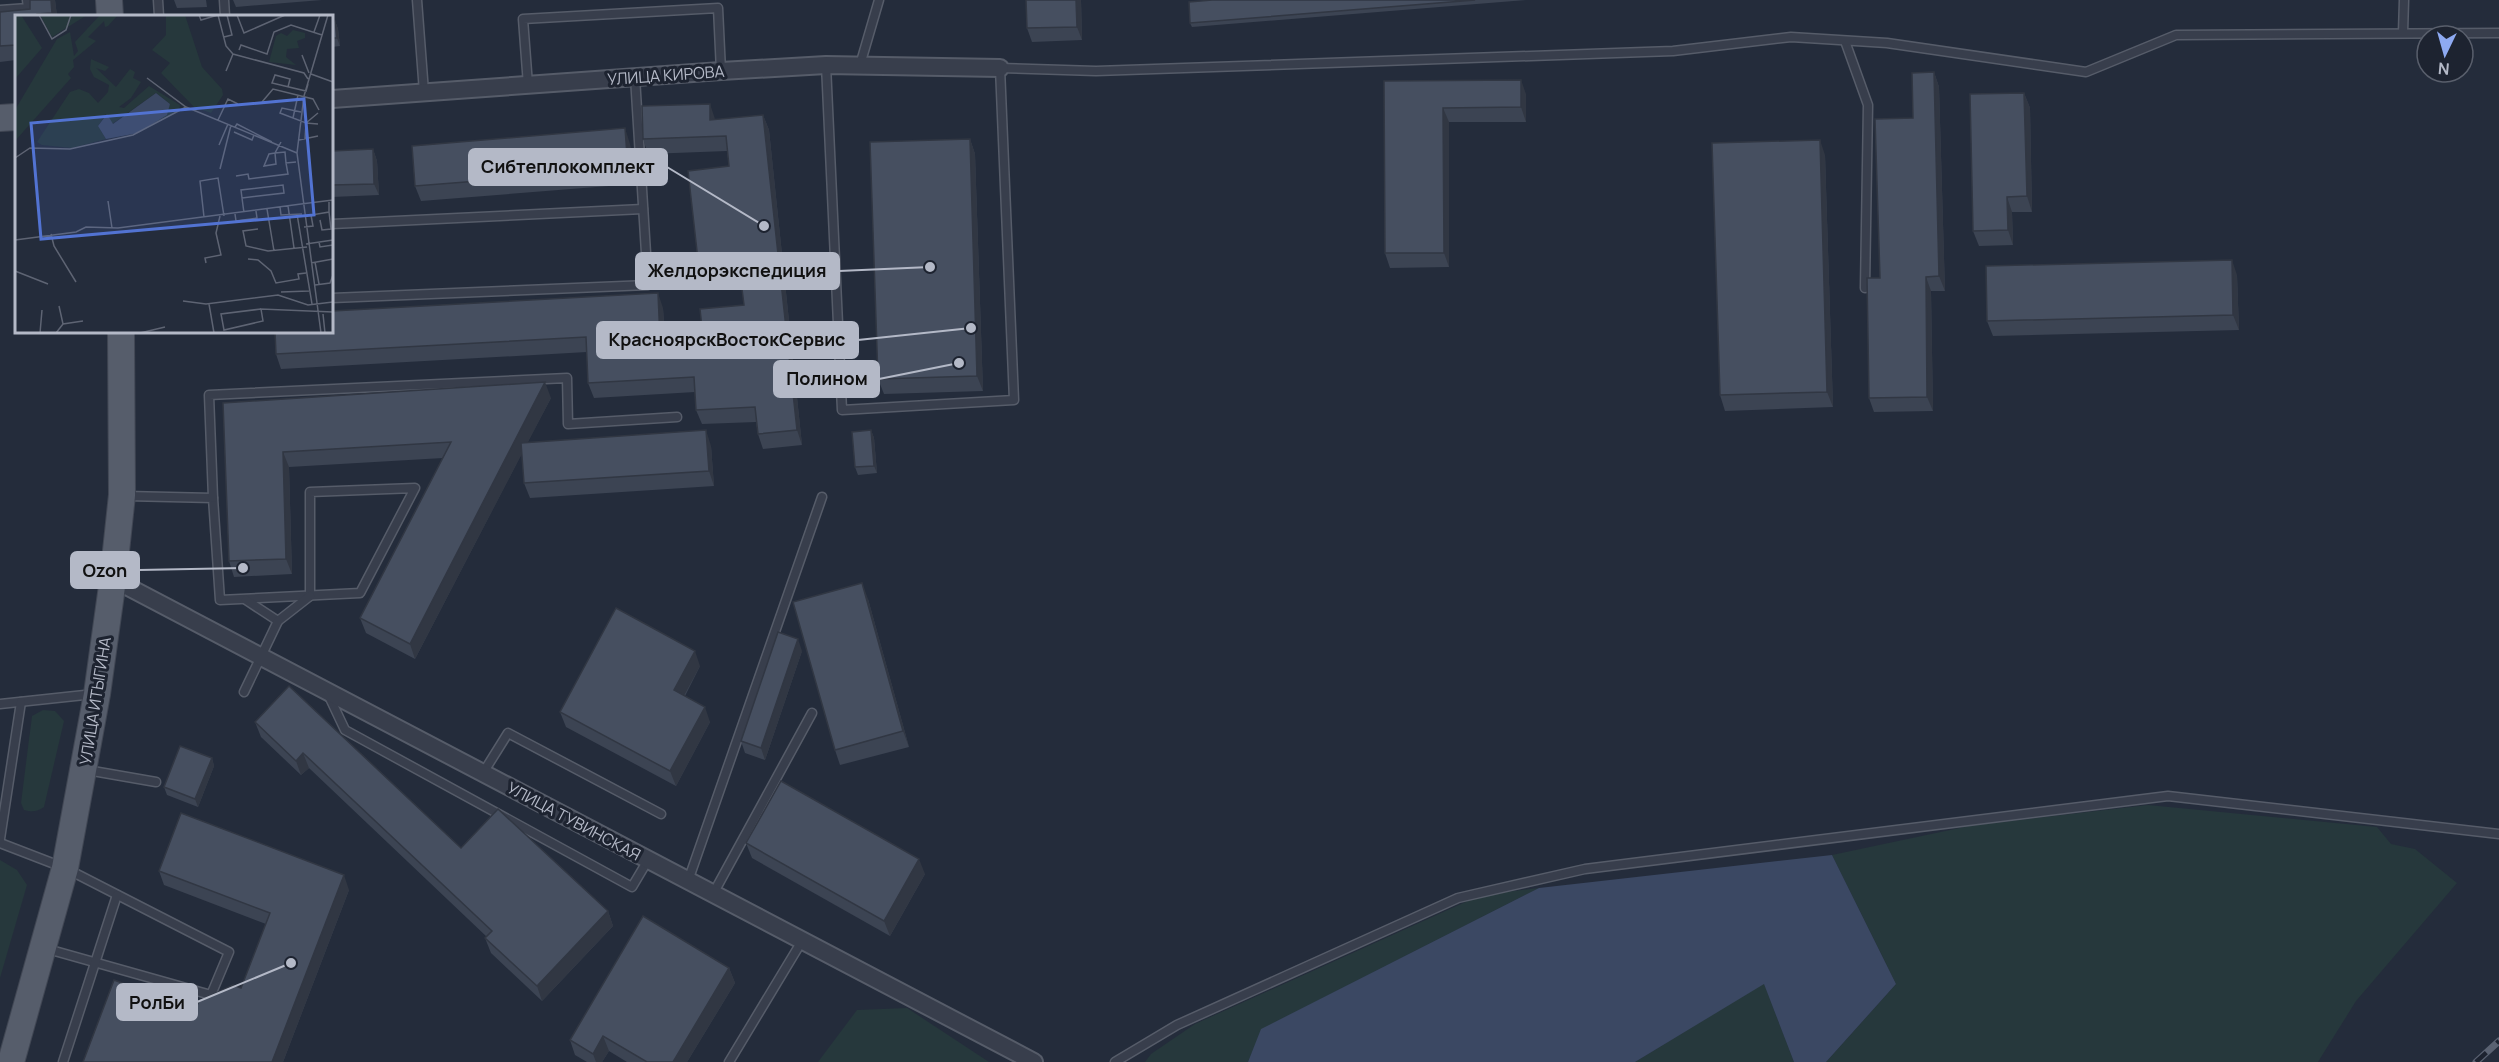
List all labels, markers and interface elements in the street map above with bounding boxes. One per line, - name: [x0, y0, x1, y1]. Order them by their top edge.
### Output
- inset map: [15, 15, 333, 333]
- north arrow: [2415, 24, 2475, 84]
- text: N: [2437, 57, 2450, 80]
- street label: УЛИЦА КИРОВА: [607, 60, 725, 90]
- callout: Сибтеплокомплект: [469, 149, 667, 185]
- text: Сибтеплокомплект: [481, 154, 655, 178]
- callout: Желдорэкспедиция: [636, 253, 839, 289]
- text: Желдорэкспедиция: [648, 258, 826, 282]
- callout: КрасноярскВостокСервис: [597, 322, 858, 358]
- text: КрасноярскВостокСервис: [609, 327, 845, 351]
- callout: Полином: [774, 361, 879, 397]
- text: Полином: [786, 366, 868, 390]
- callout: Ozon: [71, 552, 139, 588]
- text: Ozon: [83, 558, 127, 582]
- street label: УЛИЦА ИТЫГИНА: [74, 635, 116, 767]
- street label: УЛИЦА ТУВИНСКАЯ: [503, 777, 645, 865]
- callout: РолБи: [117, 984, 197, 1020]
- text: РолБи: [129, 990, 185, 1014]

